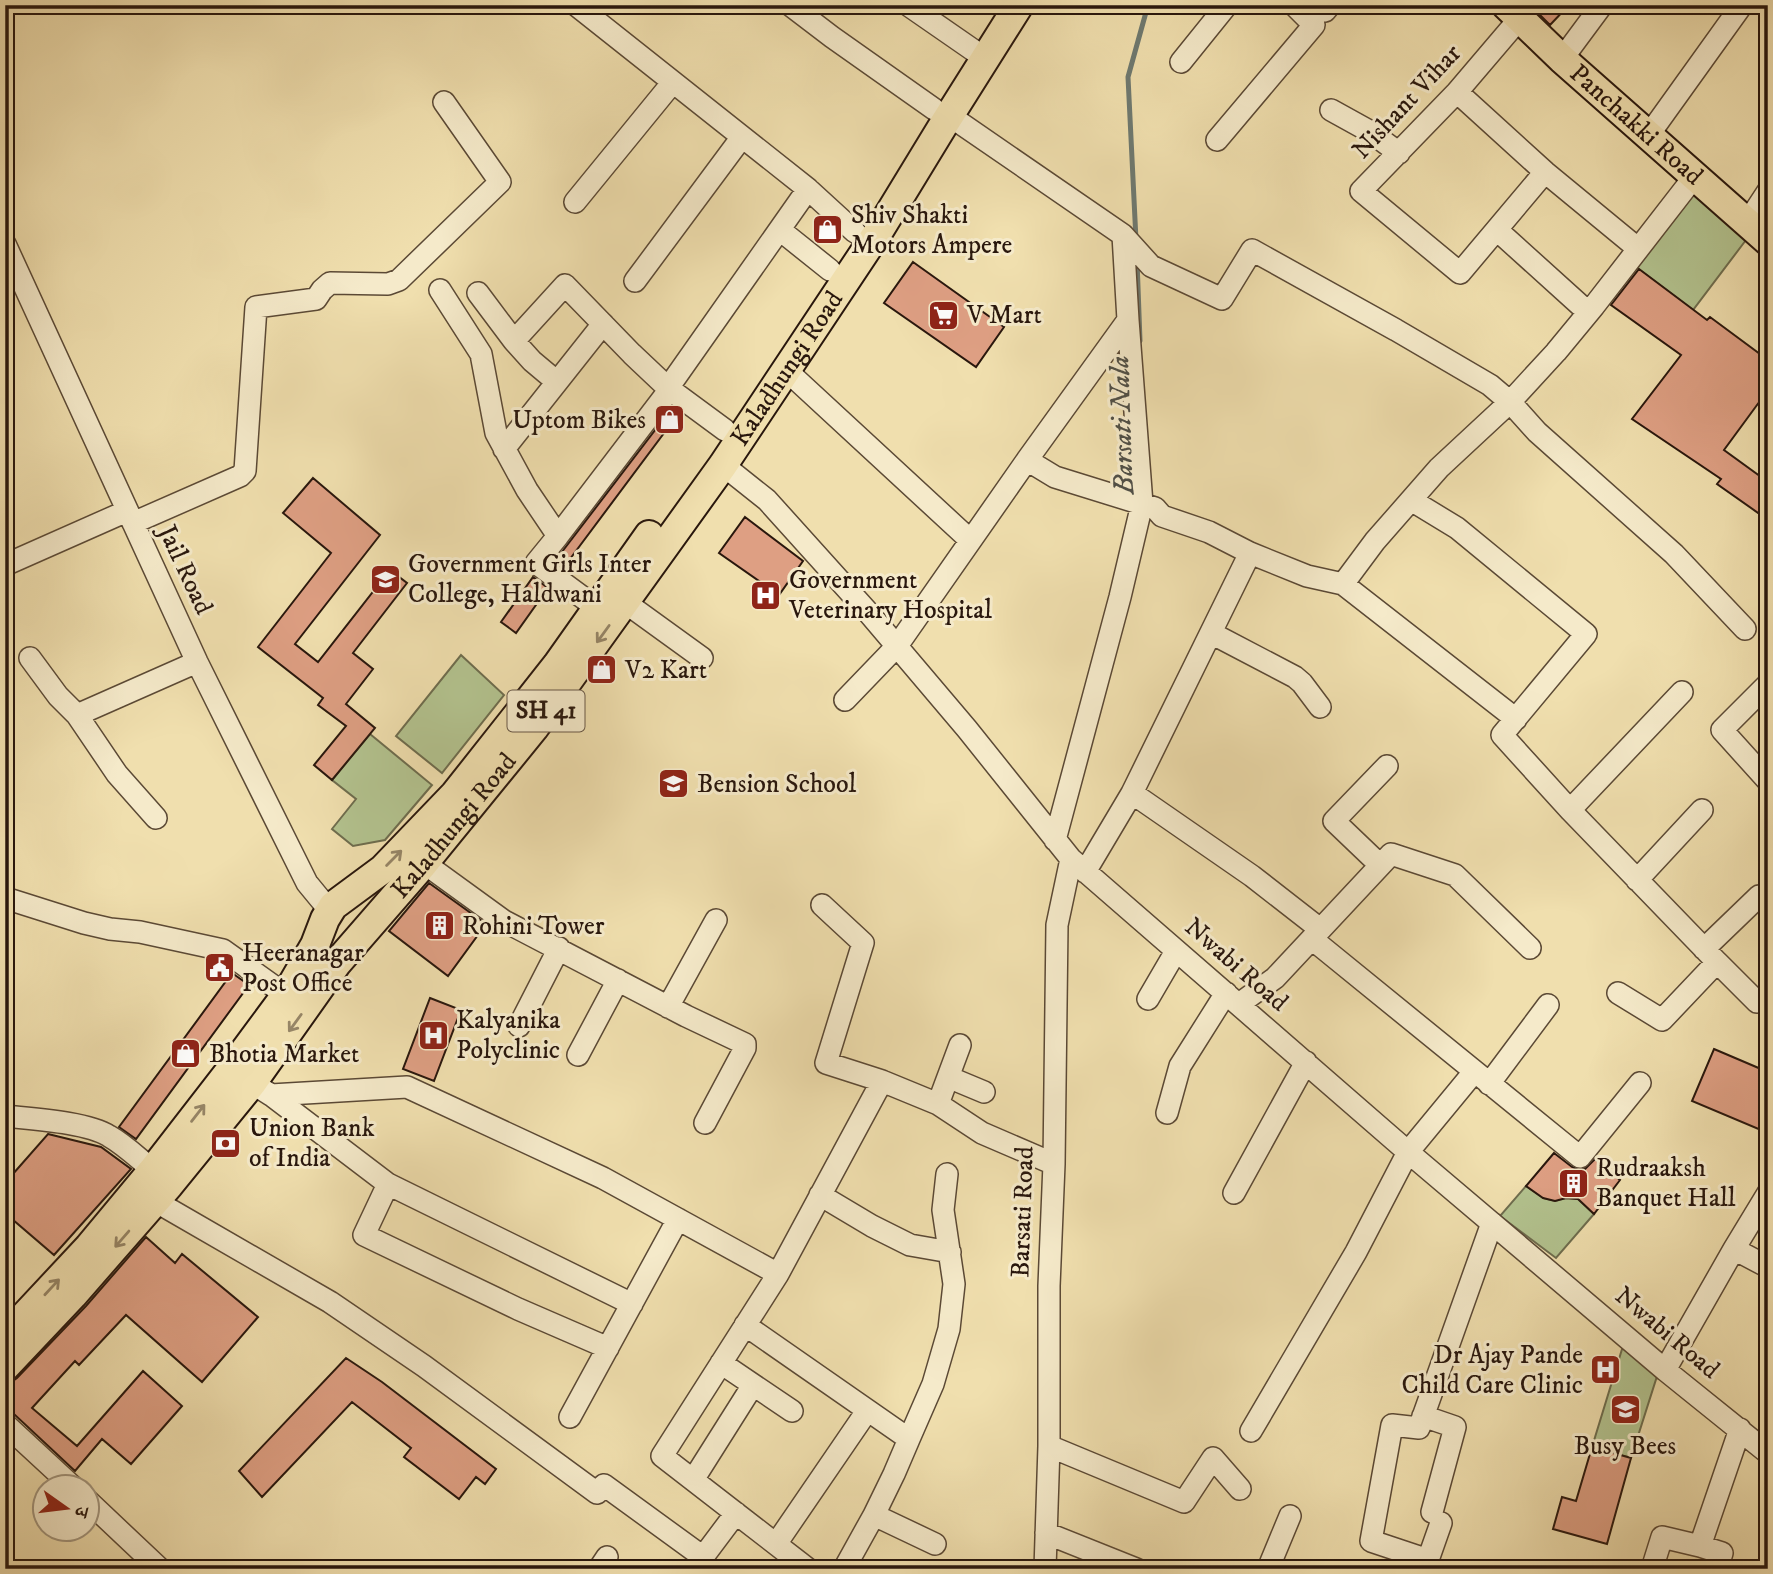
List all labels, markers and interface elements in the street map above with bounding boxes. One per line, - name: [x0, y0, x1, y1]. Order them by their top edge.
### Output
- street label: Nishant Vihar: [1345, 37, 1469, 166]
- street label: Panchakki Road: [1563, 57, 1710, 193]
- place label: Shiv Shakti Motors Ampere: [851, 199, 1012, 262]
- shop icon: Shiv Shakti Motors Ampere: [811, 213, 845, 247]
- street label: Kaladhungi Road: [724, 285, 851, 452]
- supermarket icon: V Mart: [927, 298, 961, 332]
- place label: V Mart: [966, 299, 1042, 332]
- water label: Barsati Nala: [1102, 355, 1142, 496]
- shop icon: Uptom Bikes: [652, 403, 686, 437]
- place label: Uptom Bikes: [512, 404, 646, 437]
- street label: Jail Road: [149, 518, 220, 620]
- place label: Government Girls Inter College, Haldwani: [408, 548, 652, 611]
- school or university icon: Government Girls Inter College, Haldwani: [368, 562, 402, 596]
- place label: Government Veterinary Hospital: [788, 564, 992, 627]
- hospital icon: Government Veterinary Hospital: [749, 578, 783, 612]
- one-way arrow: [596, 624, 610, 643]
- shop icon: V2 Kart: [585, 653, 619, 687]
- place label: V2 Kart: [624, 654, 707, 687]
- road number: SH 41: [508, 690, 584, 732]
- street label: Kaladhungi Road: [384, 746, 524, 905]
- school or university icon: Bension School: [657, 767, 691, 801]
- place label: Bension School: [697, 768, 857, 801]
- one-way arrow: [385, 850, 402, 867]
- building icon: Rohini Tower: [422, 909, 456, 943]
- place label: Rohini Tower: [462, 910, 605, 943]
- street label: Nwabi Road: [1177, 911, 1295, 1019]
- place label: Heeranagar Post Office: [242, 937, 364, 1000]
- public building icon: Heeranagar Post Office: [202, 951, 236, 985]
- place label: Kalyanika Polyclinic: [456, 1004, 560, 1067]
- one-way arrow: [287, 1013, 302, 1032]
- hospital icon: Kalyanika Polyclinic: [416, 1018, 450, 1052]
- shop icon: Bhotia Market: [169, 1037, 203, 1071]
- place label: Bhotia Market: [209, 1038, 359, 1071]
- one-way arrow: [190, 1104, 205, 1122]
- place label: Union Bank of India: [249, 1112, 375, 1175]
- bank icon: Union Bank of India: [209, 1126, 243, 1160]
- street label: Barsati Road: [1004, 1146, 1042, 1278]
- place label: Rudraaksh Banquet Hall: [1596, 1152, 1736, 1215]
- building icon: Rudraaksh Banquet Hall: [1556, 1166, 1590, 1200]
- one-way arrow: [114, 1230, 130, 1248]
- one-way arrow: [43, 1279, 60, 1296]
- street label: Nwabi Road: [1608, 1280, 1726, 1386]
- place label: Dr Ajay Pande Child Care Clinic: [1401, 1339, 1583, 1402]
- hospital icon: Dr Ajay Pande Child Care Clinic: [1589, 1353, 1623, 1387]
- school or university icon: Busy Bees: [1608, 1393, 1642, 1427]
- place label: Busy Bees: [1574, 1430, 1676, 1463]
- north arrow: [32, 1472, 102, 1542]
- text: उ: [68, 1502, 94, 1521]

